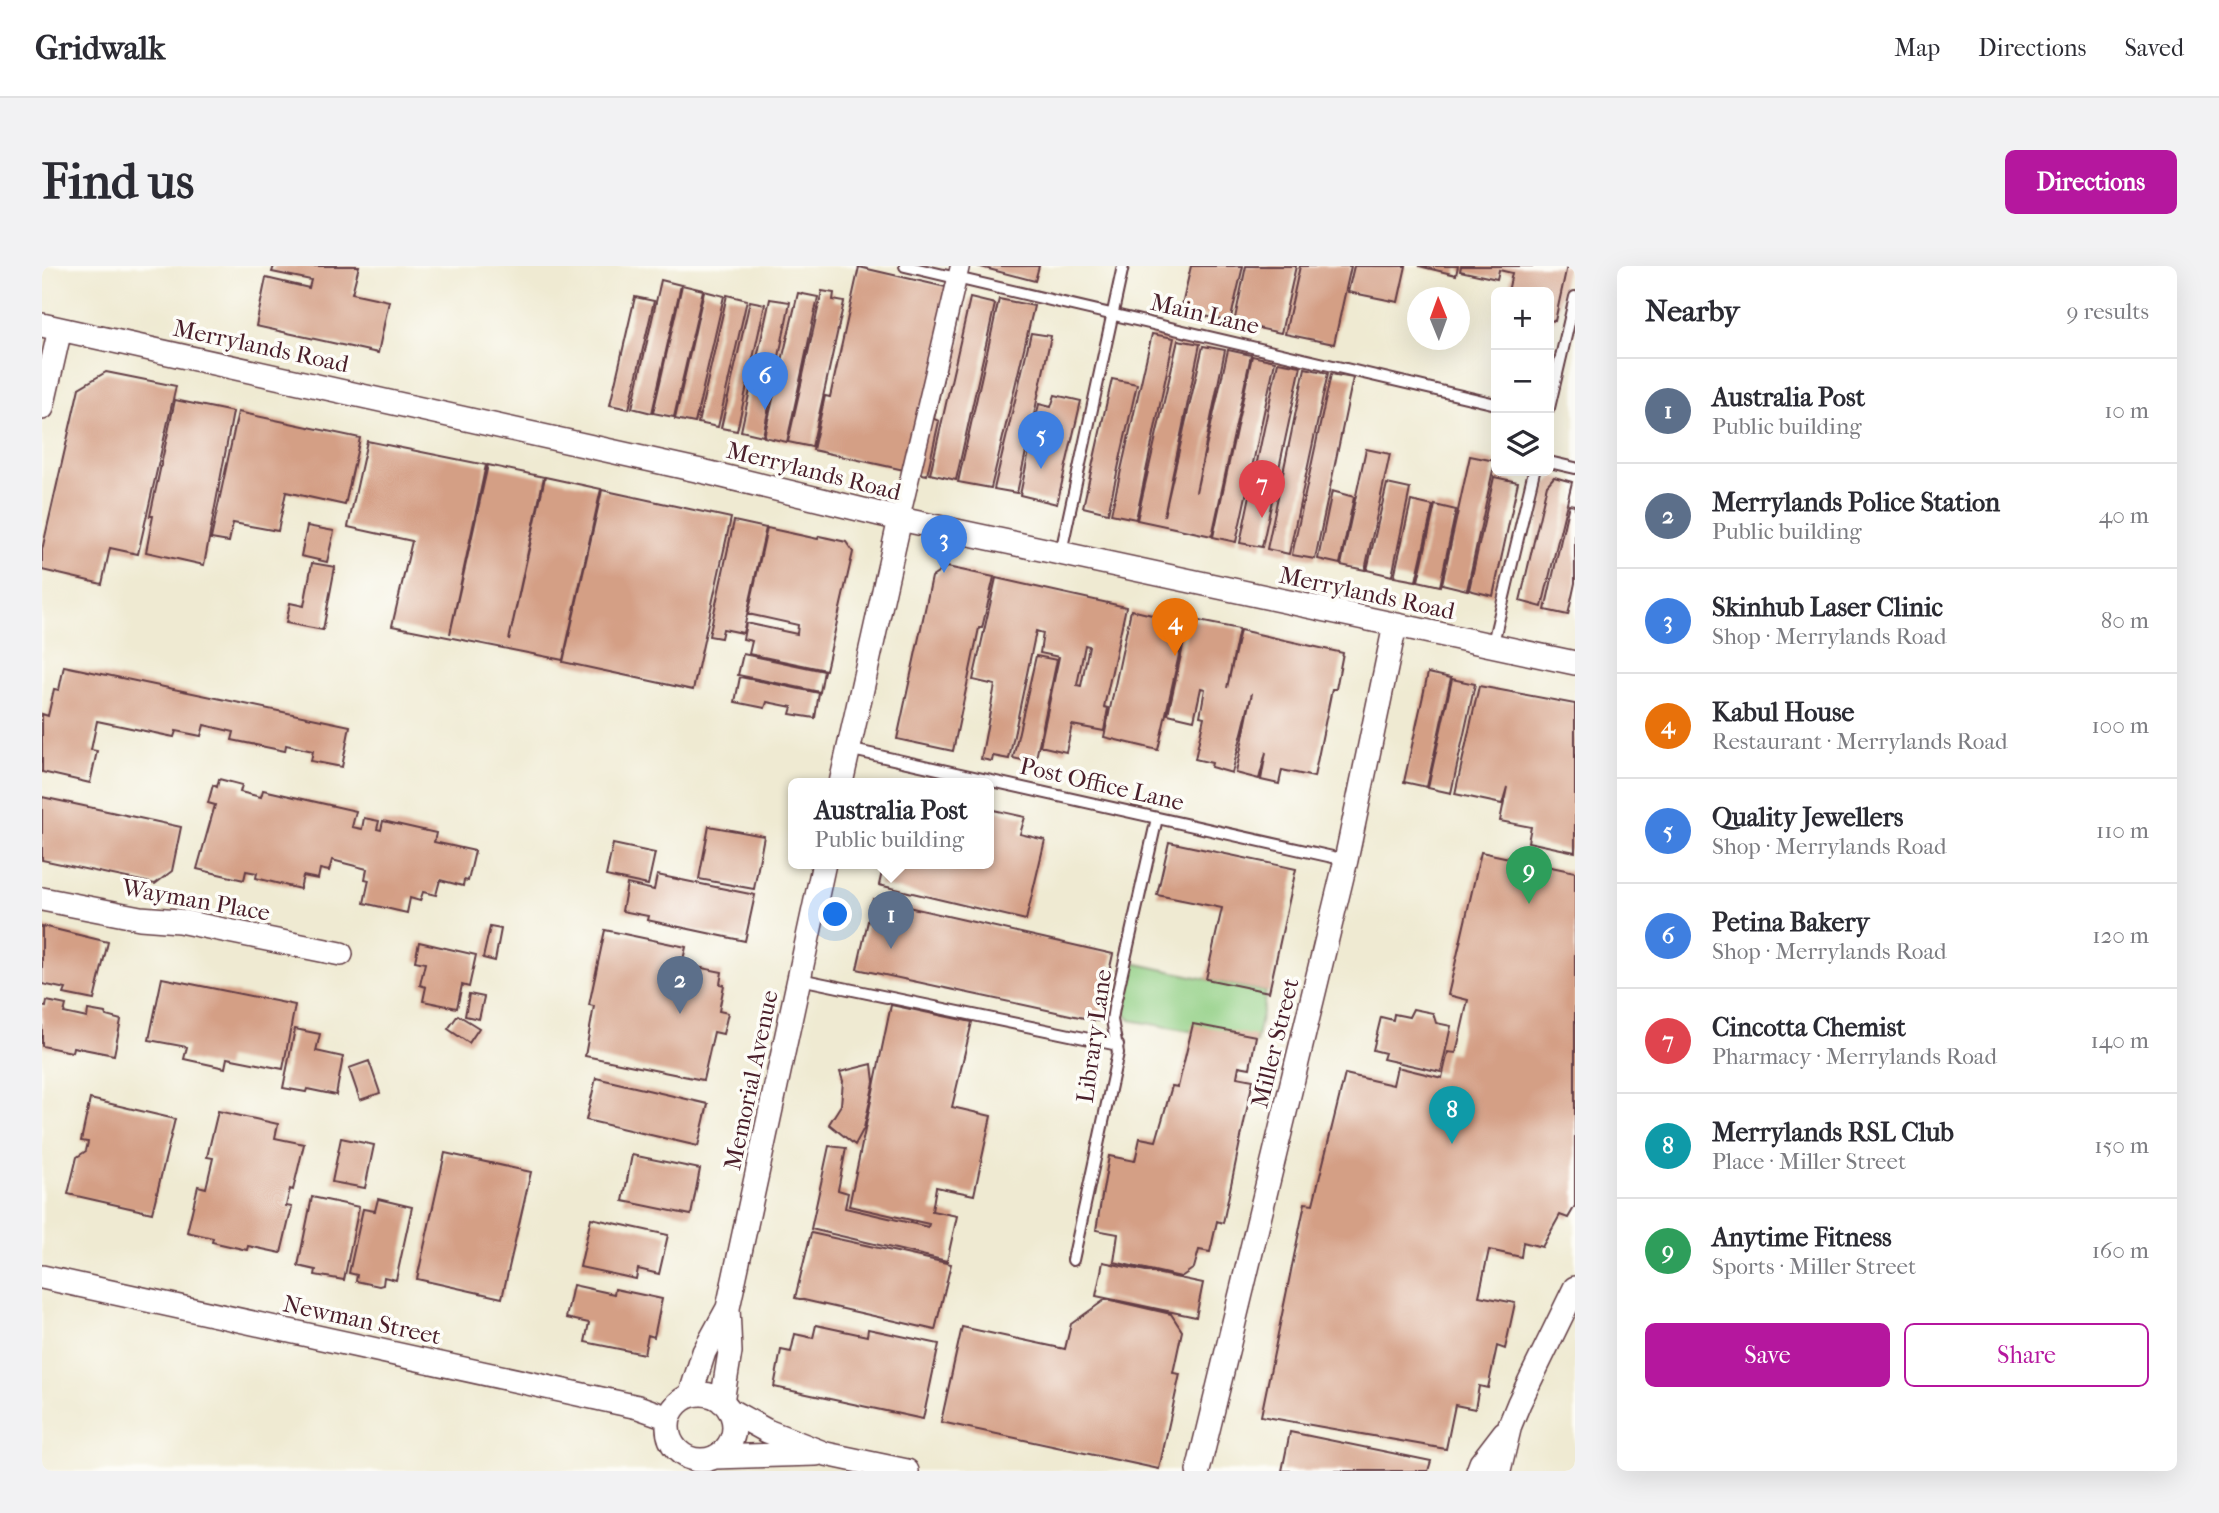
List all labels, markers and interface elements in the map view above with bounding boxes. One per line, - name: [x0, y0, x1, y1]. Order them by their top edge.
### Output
- text: Gridwalk: [35, 29, 165, 68]
- text: Map: [1894, 34, 1940, 62]
- text: Directions: [1978, 34, 2086, 62]
- text: Saved: [2124, 34, 2184, 62]
- button: Directions: [2005, 150, 2177, 214]
- text: Find us: [42, 153, 194, 211]
- north arrow: [1407, 287, 1470, 350]
- map controls: [1491, 287, 1554, 476]
- button: +: [1491, 287, 1554, 350]
- street label: Main Lane: [1148, 288, 1262, 340]
- text: Nearby: [1645, 294, 1740, 329]
- text: 9 results: [2067, 298, 2149, 325]
- street label: Merrylands Road: [171, 314, 352, 378]
- button: −: [1491, 350, 1554, 413]
- pin: 6: [742, 352, 788, 410]
- text: Australia Post: [1712, 382, 1865, 413]
- text: 1: [1664, 397, 1672, 424]
- text: 10 m: [2104, 397, 2149, 424]
- pin: 5: [1018, 411, 1064, 469]
- button: layers: [1491, 413, 1554, 476]
- text: Public building: [1712, 413, 1862, 440]
- street label: Merrylands Road: [724, 436, 905, 506]
- pin: 7: [1239, 460, 1285, 518]
- text: Merrylands Police Station: [1712, 487, 2000, 518]
- text: 2: [1662, 502, 1674, 529]
- text: 40 m: [2099, 502, 2149, 529]
- pin: 3: [921, 515, 967, 573]
- text: Public building: [1712, 518, 1862, 545]
- street label: Merrylands Road: [1277, 561, 1458, 625]
- text: Skinhub Laser Clinic: [1712, 592, 1943, 623]
- pin: 4: [1152, 598, 1198, 656]
- text: 3: [1663, 607, 1673, 634]
- text: 80 m: [2101, 607, 2149, 634]
- text: Shop · Merrylands Road: [1712, 623, 1947, 650]
- text: Kabul House: [1712, 697, 1854, 728]
- text: 4: [1661, 712, 1675, 739]
- text: 100 m: [2091, 712, 2149, 739]
- text: Restaurant · Merrylands Road: [1712, 728, 2008, 755]
- street label: Post Office Lane: [1017, 752, 1187, 817]
- popup: [788, 778, 994, 869]
- text: Australia Post: [815, 795, 967, 826]
- text: Quality Jewellers: [1712, 802, 1903, 833]
- text: 5: [1663, 817, 1673, 844]
- text: 110 m: [2096, 817, 2149, 844]
- text: Public building: [815, 826, 964, 853]
- text: Shop · Merrylands Road: [1712, 833, 1947, 860]
- pin: 9: [1506, 846, 1552, 904]
- street label: Wayman Place: [119, 873, 272, 927]
- pin: 1: [868, 891, 914, 949]
- your location: [818, 897, 852, 931]
- text: Petina Bakery: [1712, 907, 1869, 938]
- text: 6: [1662, 922, 1674, 949]
- text: 120 m: [2092, 922, 2149, 949]
- text: Shop · Merrylands Road: [1712, 938, 1947, 965]
- pin: 2: [657, 956, 703, 1014]
- street label: Library Lane: [1071, 967, 1117, 1105]
- street label: Miller Street: [1245, 975, 1305, 1111]
- street label: Memorial Avenue: [718, 987, 784, 1172]
- text: Cincotta Chemist: [1712, 1012, 1906, 1043]
- text: 7: [1662, 1027, 1674, 1054]
- text: 140 m: [2090, 1027, 2149, 1054]
- text: Pharmacy · Merrylands Road: [1712, 1043, 1997, 1070]
- pin: 8: [1429, 1086, 1475, 1144]
- text: Merrylands RSL Club: [1712, 1117, 1954, 1148]
- text: 8: [1662, 1132, 1674, 1159]
- text: 150 m: [2094, 1132, 2149, 1159]
- text: Place · Miller Street: [1712, 1148, 1906, 1175]
- text: Anytime Fitness: [1712, 1222, 1892, 1253]
- text: 9: [1662, 1237, 1674, 1264]
- text: 160 m: [2092, 1237, 2149, 1264]
- text: Sports · Miller Street: [1712, 1253, 1916, 1280]
- street label: Newman Street: [280, 1290, 444, 1350]
- button: Save: [1645, 1323, 1890, 1387]
- button: Share: [1904, 1323, 2149, 1387]

